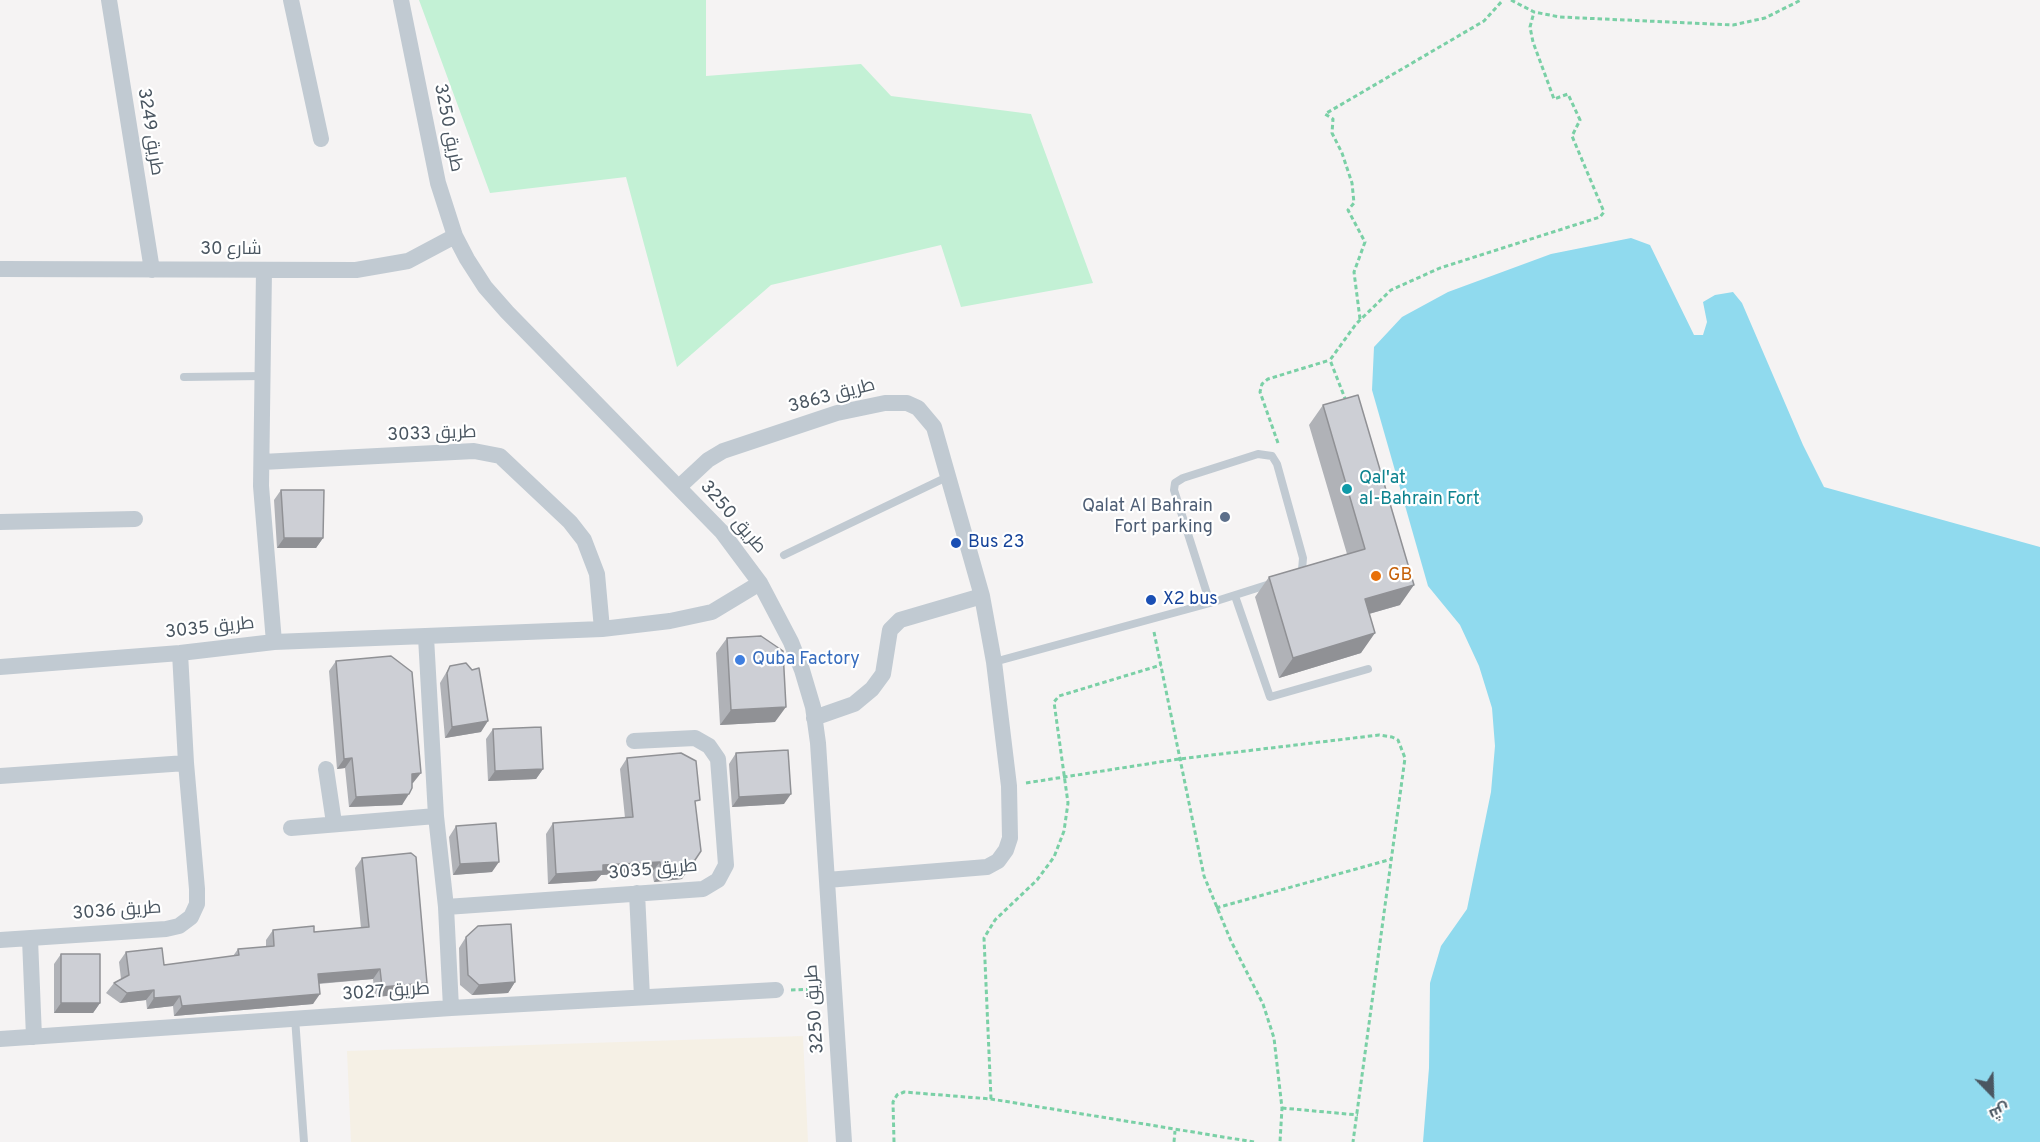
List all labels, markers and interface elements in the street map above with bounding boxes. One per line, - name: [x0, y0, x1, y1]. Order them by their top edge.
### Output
- street label: طريق 3250: [428, 82, 466, 174]
- street label: طريق 3249: [131, 87, 167, 177]
- street label: شارع 30: [200, 239, 262, 261]
- street label: طريق 3863: [786, 375, 878, 419]
- street label: طريق 3033: [387, 423, 477, 447]
- place label: Qal'at al-Bahrain Fort: [1359, 468, 1480, 510]
- street label: طريق 3250: [694, 477, 770, 559]
- marker: Qal'at al-Bahrain Fort: [1340, 482, 1354, 496]
- place label: Qalat Al Bahrain Fort parking: [1082, 496, 1213, 538]
- marker: Qalat Al Bahrain Fort parking: [1218, 510, 1232, 524]
- place label: Bus 23: [968, 532, 1024, 554]
- marker: Bus 23: [949, 536, 963, 550]
- place label: GB: [1388, 565, 1412, 587]
- marker: GB: [1369, 569, 1383, 583]
- place label: X2 bus: [1163, 589, 1218, 611]
- marker: X2 bus: [1144, 593, 1158, 607]
- street label: طريق 3035: [164, 614, 256, 644]
- place label: Quba Factory: [752, 649, 860, 671]
- marker: Quba Factory: [733, 653, 747, 667]
- street label: طريق 3035: [607, 856, 699, 886]
- street label: طريق 3036: [72, 898, 162, 926]
- street label: طريق 3250: [802, 964, 830, 1054]
- street label: طريق 3027: [341, 979, 431, 1007]
- north arrow: [1962, 1064, 2022, 1124]
- text: ش: [1986, 1097, 2012, 1124]

